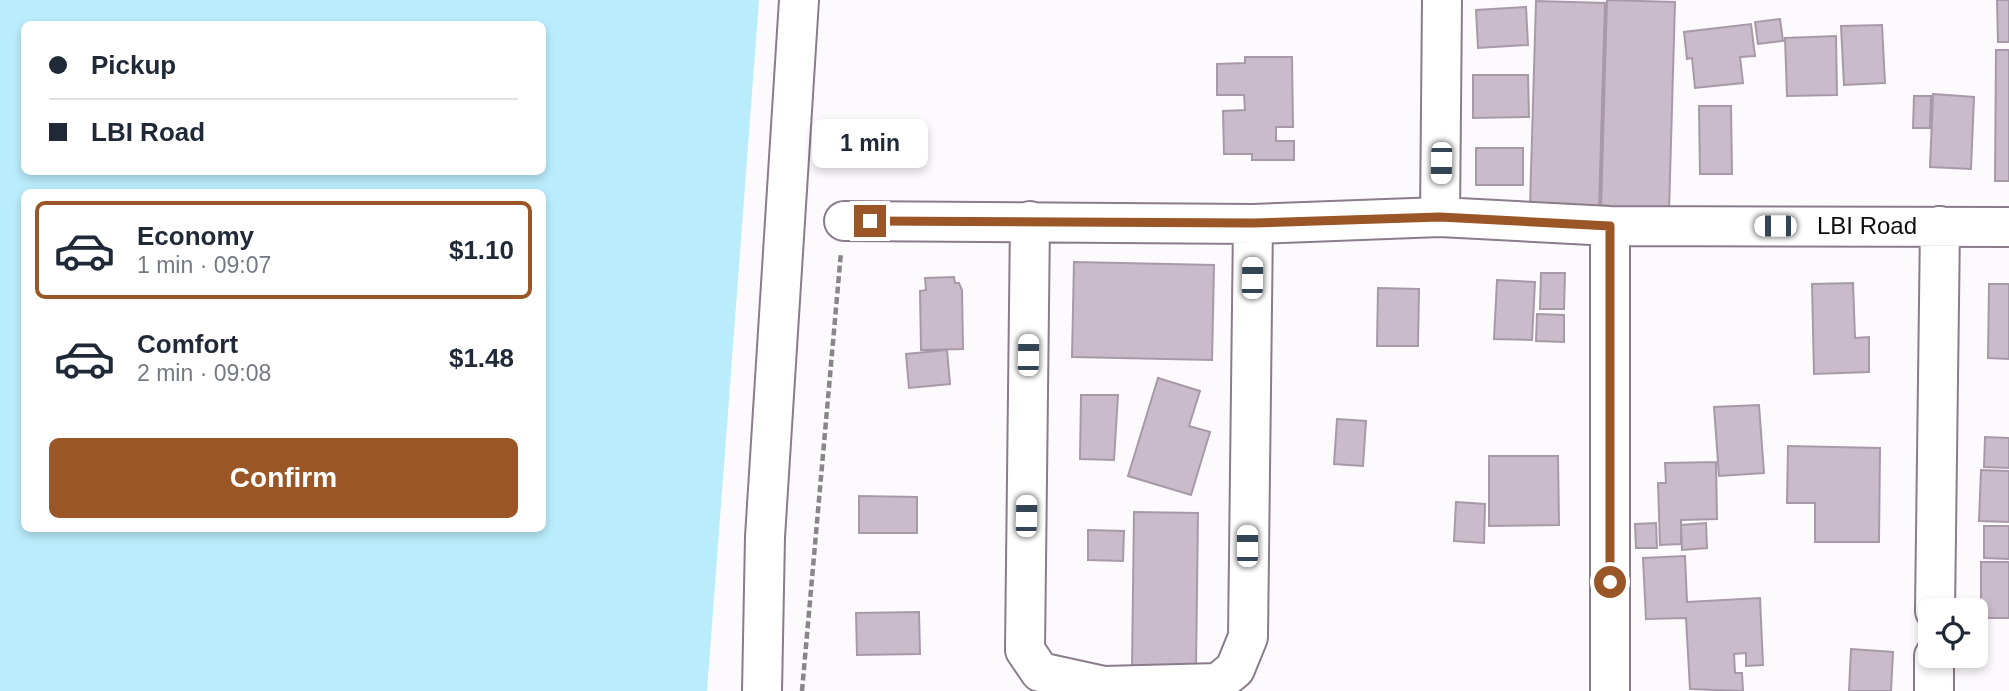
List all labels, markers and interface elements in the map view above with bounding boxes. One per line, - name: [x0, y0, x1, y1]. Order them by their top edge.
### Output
- text: Pickup: [91, 50, 176, 80]
- text: LBI Road: [91, 117, 205, 147]
- callout: 1 min: [812, 120, 928, 168]
- text: 1 min: [840, 130, 900, 156]
- car: [1431, 142, 1452, 184]
- route end: [854, 205, 886, 237]
- street label: LBI Road: [1817, 212, 1917, 239]
- car: [1755, 216, 1797, 237]
- icon: car: [53, 219, 116, 282]
- text: Economy: [137, 221, 254, 251]
- text: $1.10: [449, 235, 514, 265]
- text: 1 min · 09:07: [137, 252, 271, 278]
- car: [1242, 257, 1263, 299]
- icon: car: [53, 327, 116, 390]
- text: Comfort: [137, 329, 238, 359]
- car: [1018, 334, 1039, 376]
- text: $1.48: [449, 343, 514, 373]
- text: 2 min · 09:08: [137, 360, 271, 386]
- button: Confirm: [49, 438, 518, 518]
- car: [1016, 495, 1037, 537]
- car: [1237, 525, 1258, 567]
- route start: [1594, 566, 1626, 598]
- map controls: [1918, 598, 1988, 668]
- button: locate: [1918, 598, 1988, 668]

